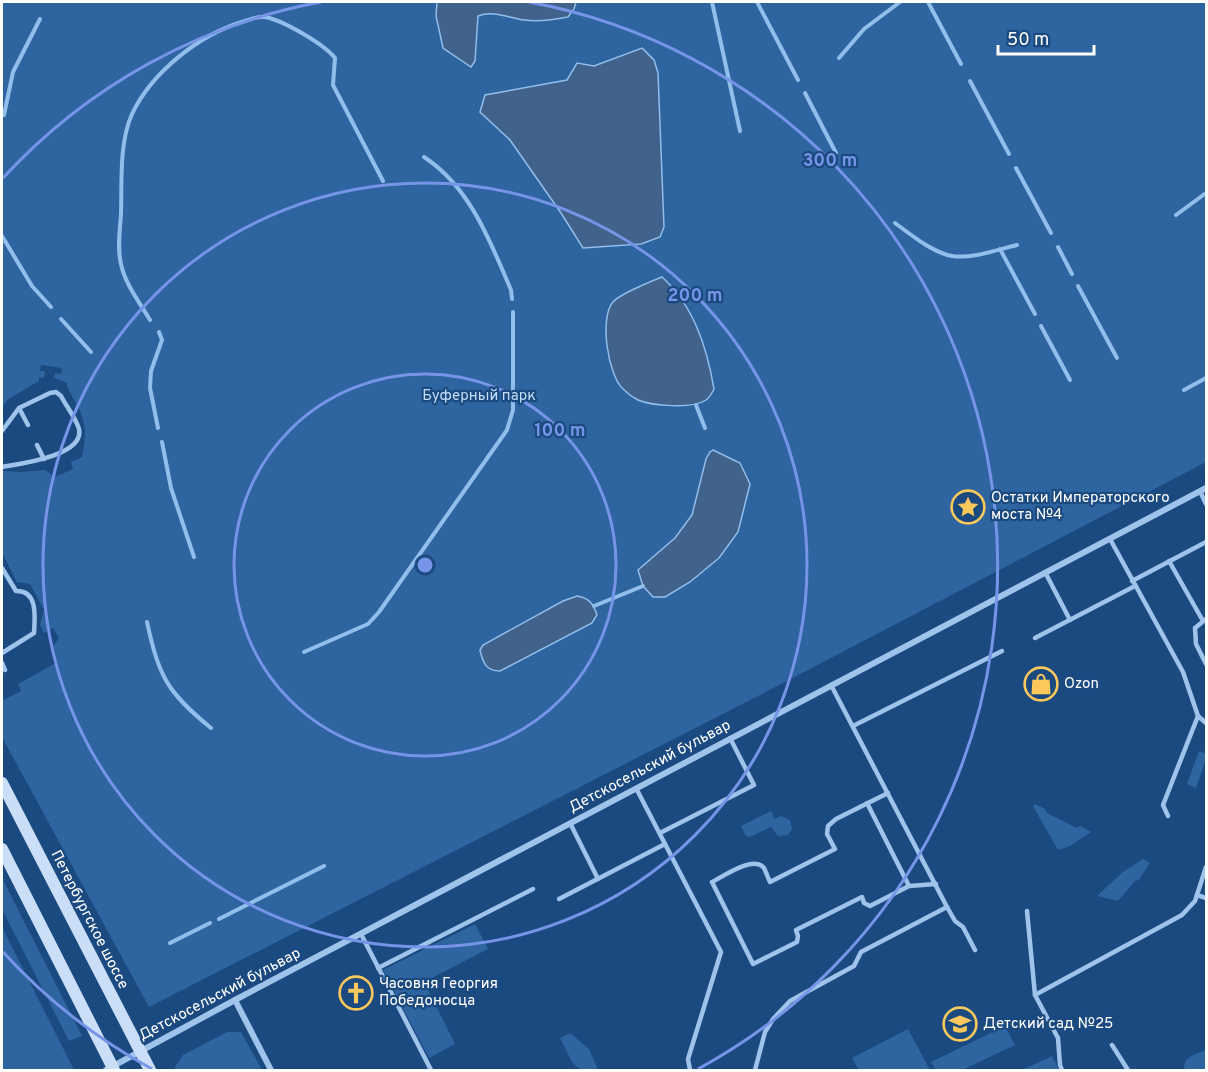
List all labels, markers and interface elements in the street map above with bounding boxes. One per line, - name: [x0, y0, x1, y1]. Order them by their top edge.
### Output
- scale bar: [998, 18, 1094, 56]
- text: 50 m: [1007, 29, 1049, 52]
- text: 300 m: [803, 150, 857, 173]
- text: 200 m: [667, 285, 723, 308]
- park label: Буферный парк: [422, 387, 536, 406]
- text: 100 m: [534, 420, 586, 443]
- place icon: Остатки Императорского моста №4: [950, 489, 986, 525]
- place label: Остатки Императорского моста №4: [991, 489, 1170, 525]
- centre of rings: [415, 555, 435, 575]
- shop icon: Ozon: [1023, 666, 1059, 702]
- place label: Ozon: [1064, 675, 1099, 694]
- street label: Детскосельский бульвар: [566, 716, 734, 818]
- street label: Петербургское шоссе: [46, 847, 132, 993]
- street label: Детскосельский бульвар: [136, 944, 304, 1046]
- church icon: Часовня Георгия Победоносца: [338, 975, 374, 1011]
- place label: Часовня Георгия Победоносца: [379, 975, 498, 1011]
- school or university icon: Детский сад №25: [942, 1006, 978, 1042]
- place label: Детский сад №25: [983, 1015, 1113, 1034]

